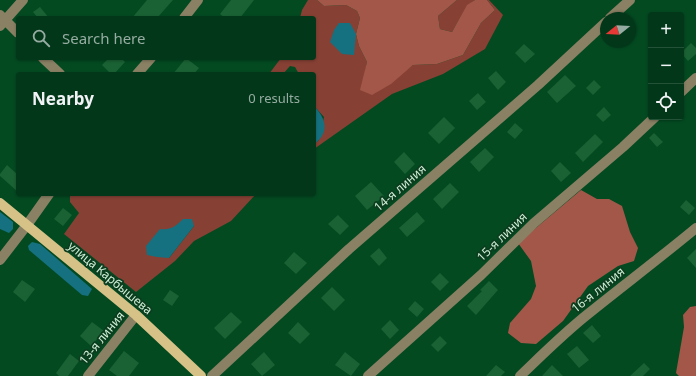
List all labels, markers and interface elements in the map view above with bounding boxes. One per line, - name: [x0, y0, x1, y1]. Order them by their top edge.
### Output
- north arrow: [600, 12, 636, 48]
- map controls: [648, 12, 684, 120]
- button: +: [648, 12, 684, 48]
- search box: [16, 16, 316, 60]
- icon: search: [30, 27, 52, 49]
- text: Search here: [62, 28, 145, 48]
- button: −: [648, 48, 684, 84]
- button: locate: [648, 84, 684, 120]
- text: Nearby: [32, 87, 94, 110]
- text: 0 results: [248, 89, 300, 107]
- street label: 14-я линия: [370, 160, 429, 215]
- street label: 15-я линия: [473, 208, 531, 265]
- street label: улица Карбышева: [64, 237, 156, 318]
- street label: 16-я линия: [568, 263, 628, 316]
- street label: 13-я линия: [75, 308, 128, 368]

